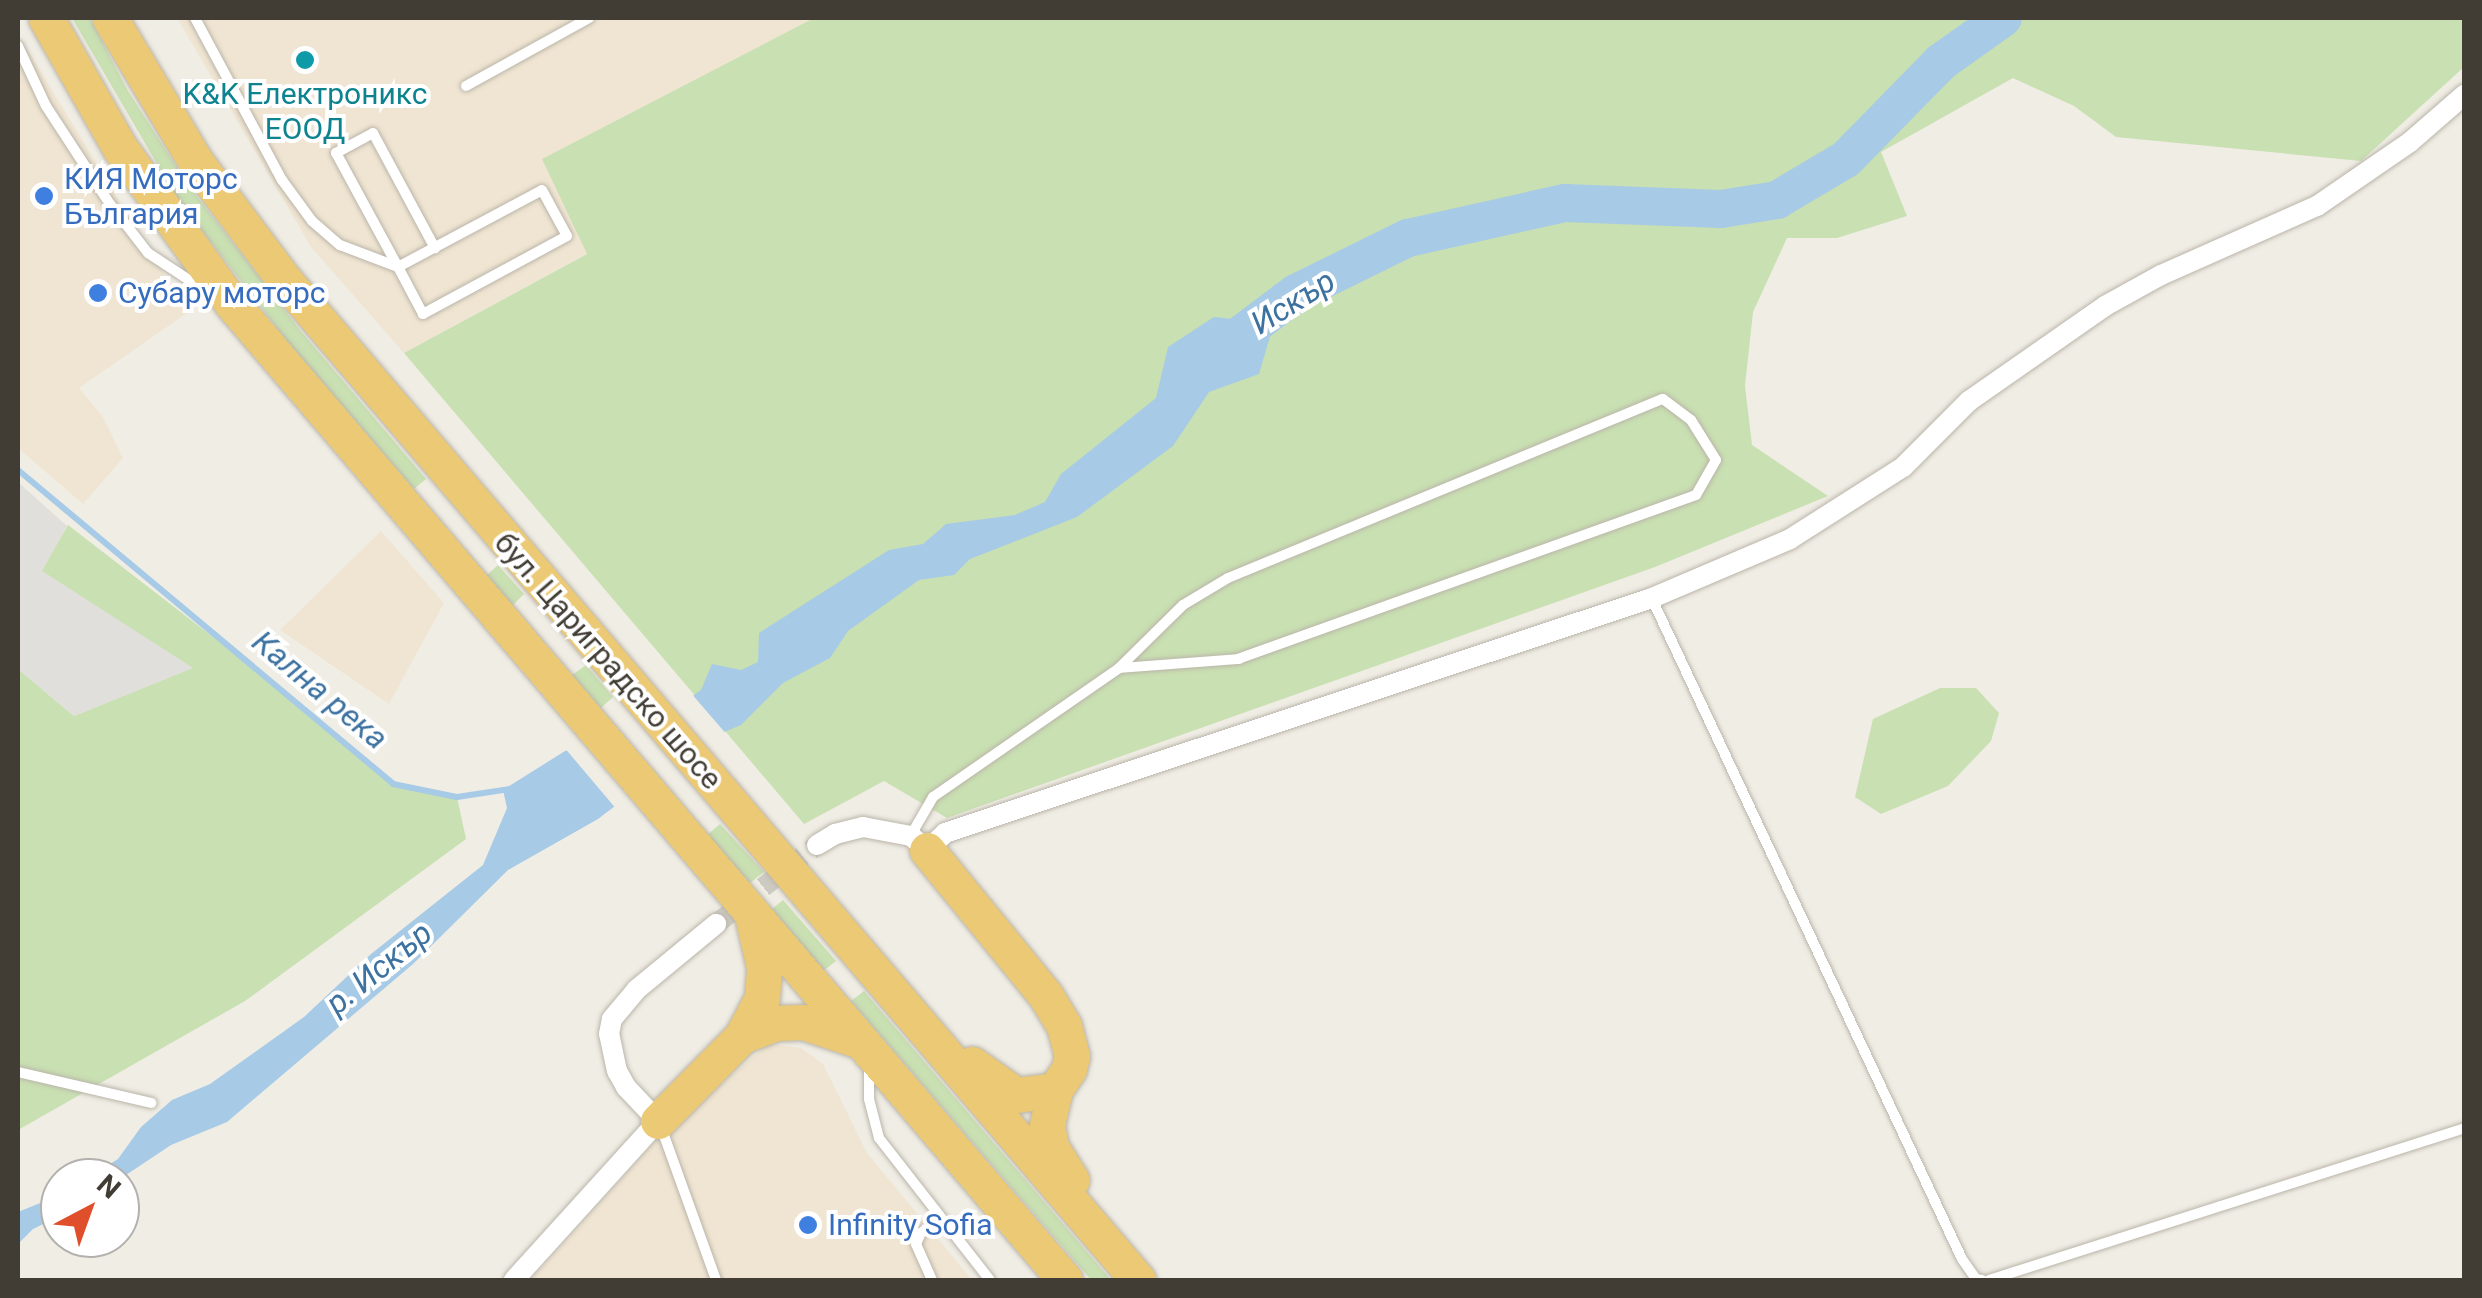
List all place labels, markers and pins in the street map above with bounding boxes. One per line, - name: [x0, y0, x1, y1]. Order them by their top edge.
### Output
- marker: K&K Електроникс ЕООД: [294, 49, 316, 71]
- place label: K&K Електроникс ЕООД: [183, 76, 427, 146]
- place label: КИЯ Моторс България: [64, 161, 238, 232]
- marker: КИЯ Моторс България: [33, 185, 55, 207]
- place label: Субару моторс: [118, 275, 325, 311]
- marker: Субару моторс: [87, 282, 109, 304]
- place label: Infinity Sofia: [828, 1207, 993, 1243]
- marker: Infinity Sofia: [797, 1214, 819, 1236]

